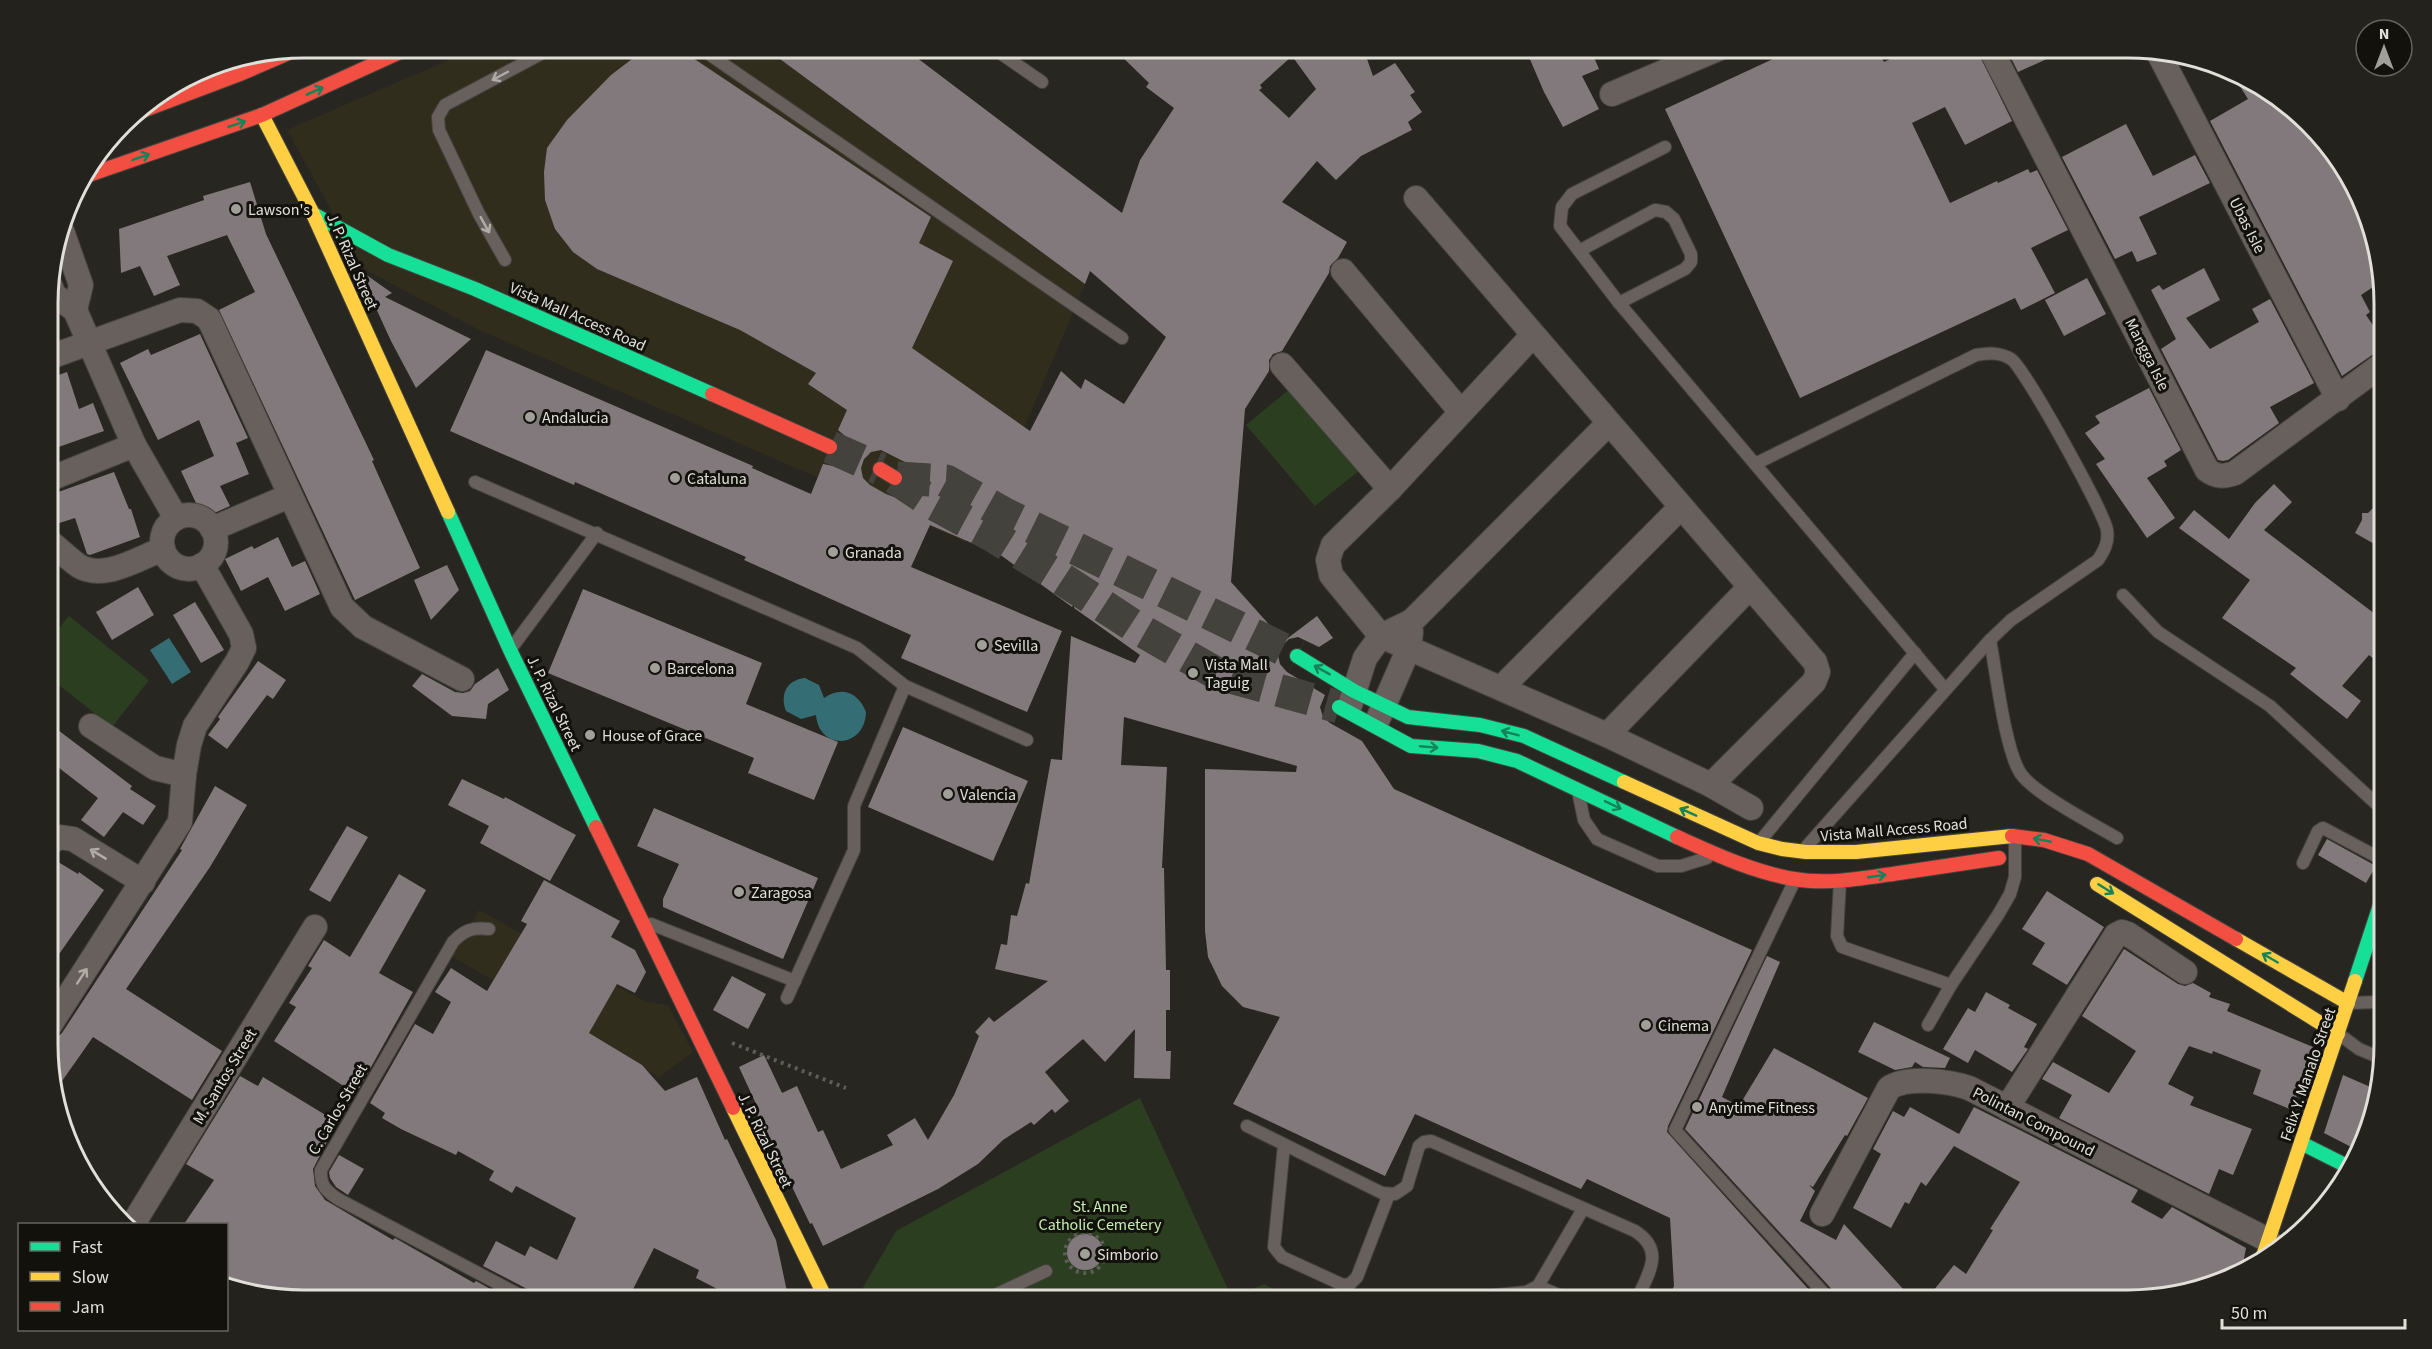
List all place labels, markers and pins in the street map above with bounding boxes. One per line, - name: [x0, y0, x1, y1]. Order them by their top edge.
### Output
- place label: Lawson's: [248, 199, 310, 221]
- marker: Lawson's: [229, 202, 243, 216]
- place label: Andalucia: [542, 407, 608, 429]
- marker: Andalucia: [523, 410, 537, 424]
- place label: Cataluna: [687, 468, 747, 490]
- marker: Cataluna: [668, 471, 682, 485]
- place label: Granada: [845, 542, 902, 564]
- marker: Granada: [826, 545, 840, 559]
- place label: Sevilla: [994, 635, 1038, 657]
- marker: Sevilla: [975, 638, 989, 652]
- place label: Vista Mall Taguig: [1205, 654, 1268, 694]
- place label: Barcelona: [667, 658, 734, 680]
- marker: Barcelona: [648, 661, 662, 675]
- marker: Vista Mall Taguig: [1186, 666, 1200, 680]
- place label: House of Grace: [602, 725, 702, 747]
- marker: House of Grace: [583, 728, 597, 742]
- place label: Valencia: [960, 784, 1016, 806]
- marker: Valencia: [941, 787, 955, 801]
- place label: Zaragosa: [751, 882, 812, 904]
- marker: Zaragosa: [732, 885, 746, 899]
- place label: Cinema: [1658, 1015, 1709, 1037]
- marker: Cinema: [1639, 1018, 1653, 1032]
- place label: Anytime Fitness: [1709, 1097, 1815, 1119]
- marker: Anytime Fitness: [1690, 1100, 1704, 1114]
- place label: Simborio: [1097, 1244, 1158, 1266]
- marker: Simborio: [1078, 1247, 1092, 1261]

